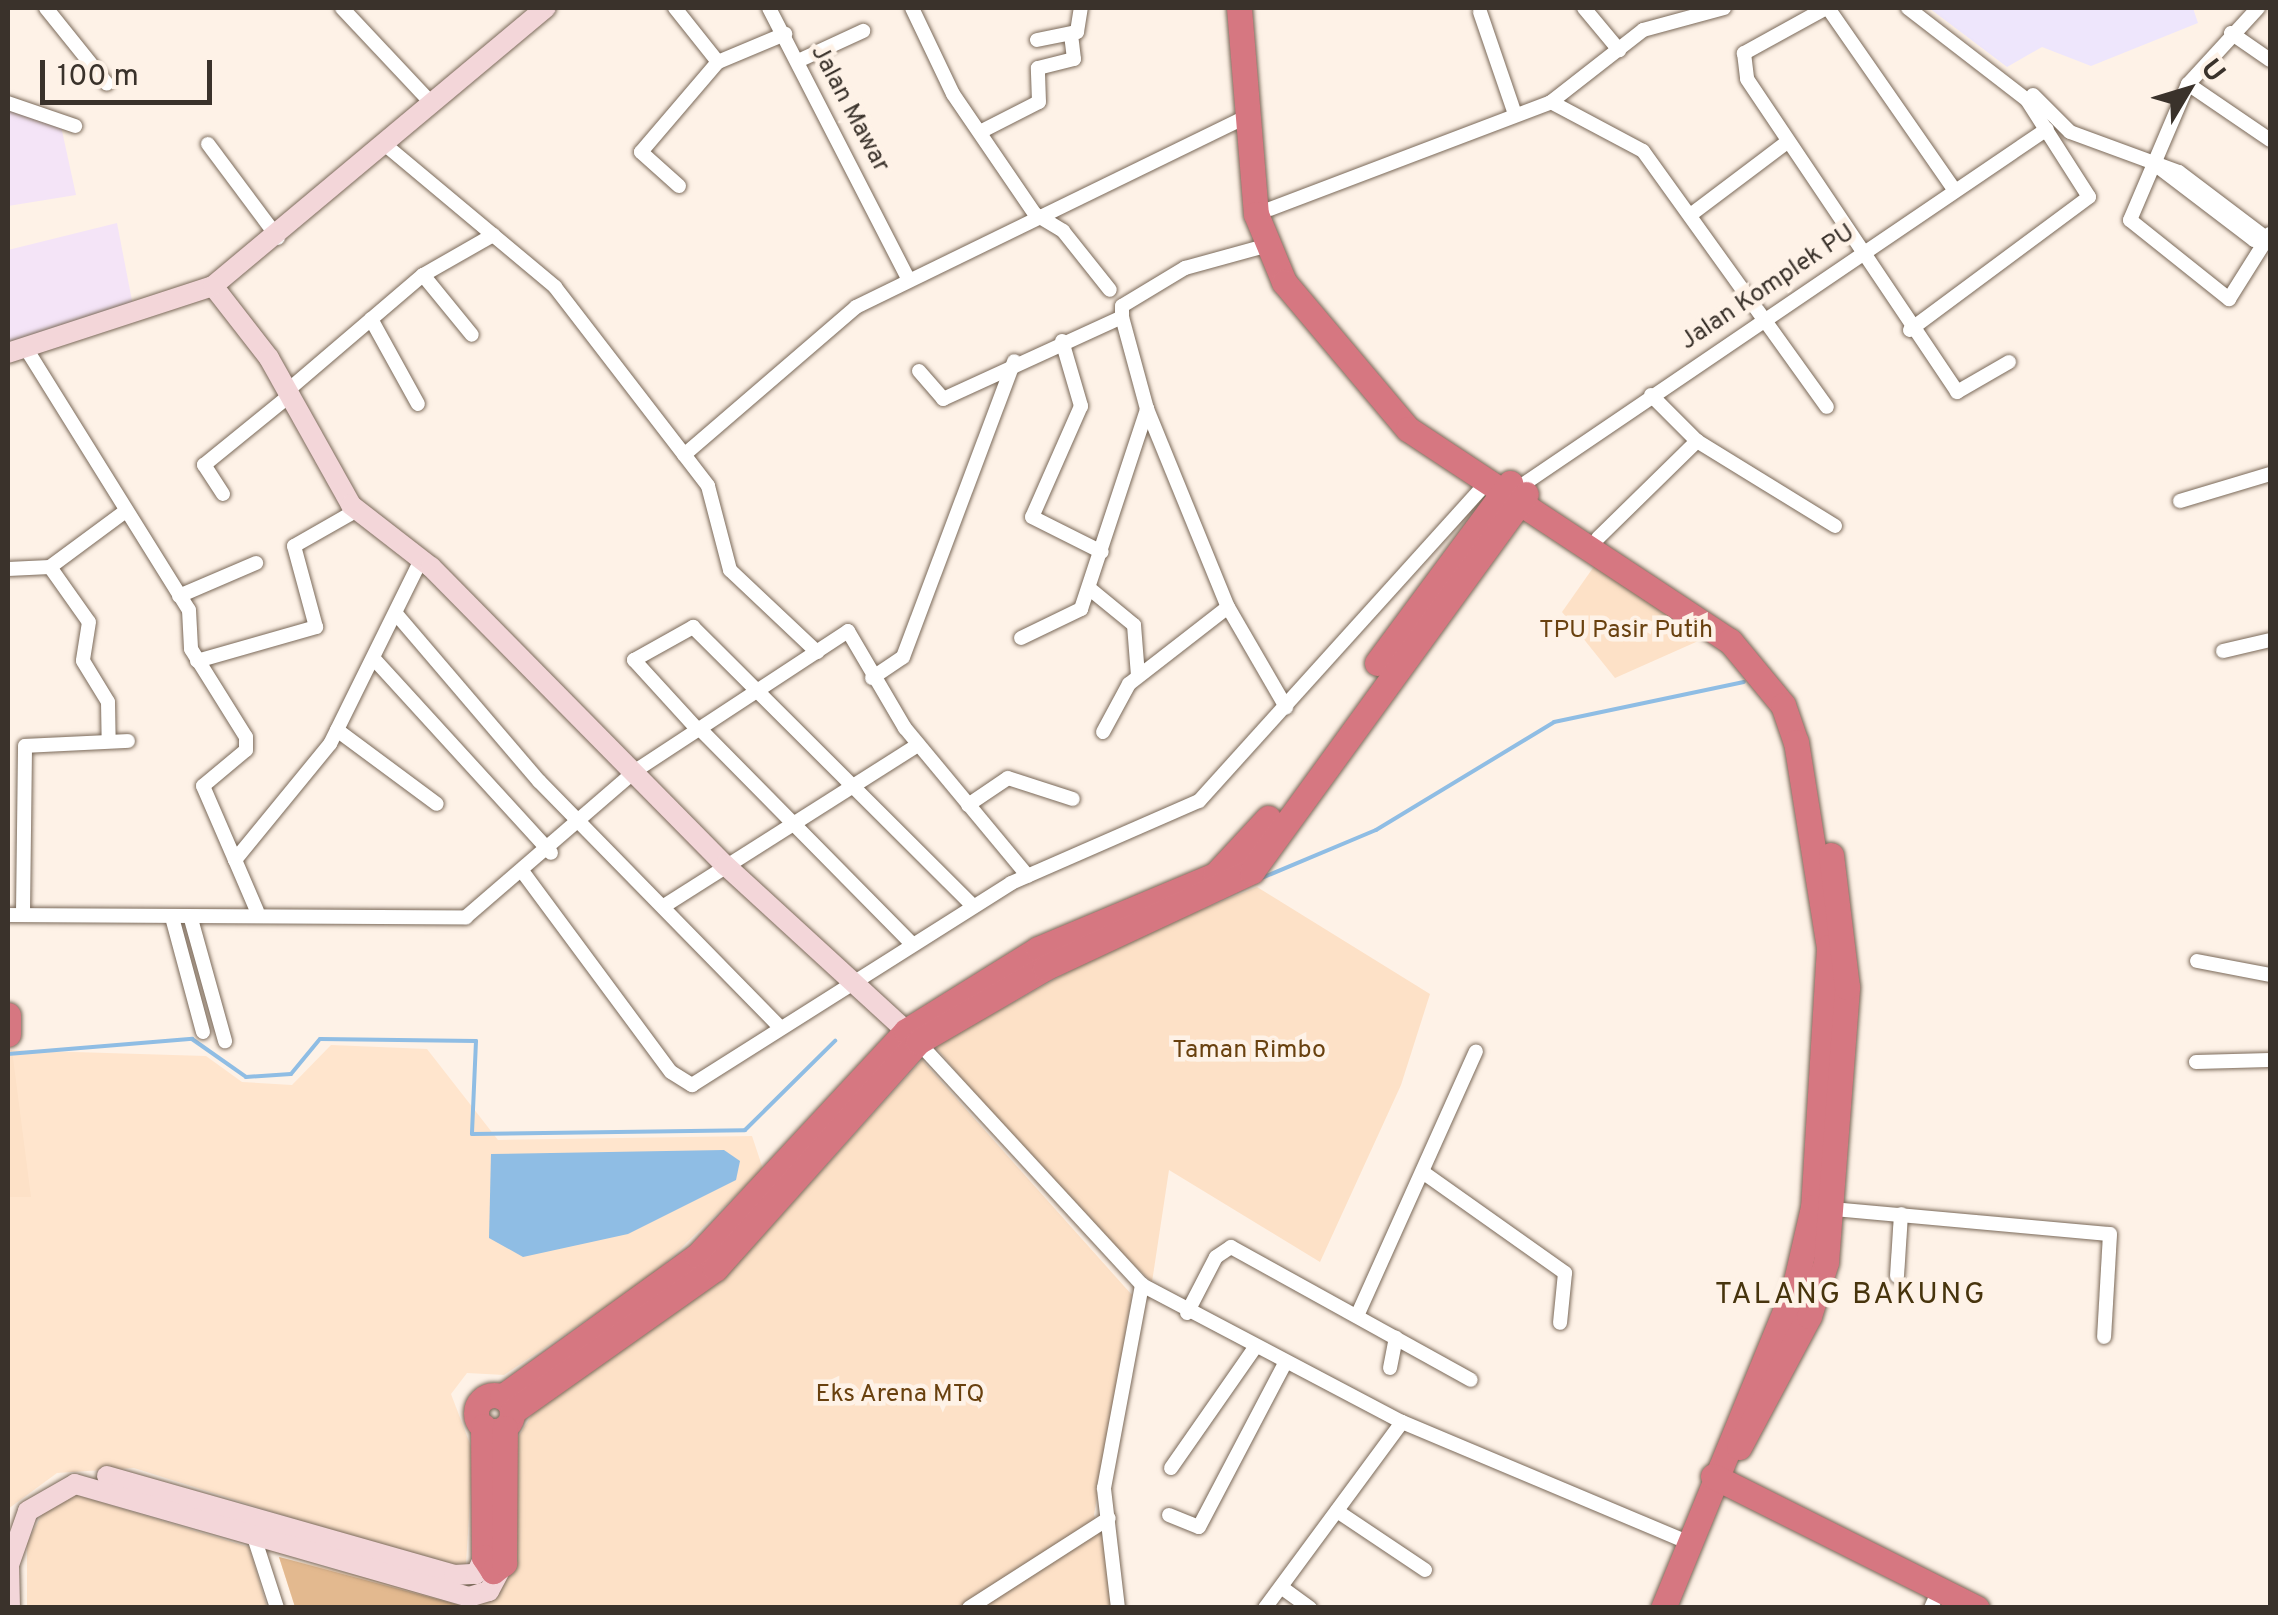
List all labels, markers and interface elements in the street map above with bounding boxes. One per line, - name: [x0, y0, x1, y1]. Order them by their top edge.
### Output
- scale bar: [45, 40, 218, 102]
- street label: Jalan Mawar: [803, 40, 895, 178]
- north arrow: [2138, 40, 2238, 140]
- text: U: [2191, 53, 2232, 90]
- text: 100 m: [57, 59, 139, 96]
- street label: Jalan Komplek PU: [1675, 219, 1861, 357]
- park label: TPU Pasir Putih: [1539, 616, 1713, 646]
- park label: Taman Rimbo: [1172, 1036, 1326, 1066]
- district label: TALANG BAKUNG: [1715, 1278, 1987, 1314]
- park label: Eks Arena MTQ: [815, 1380, 985, 1410]

